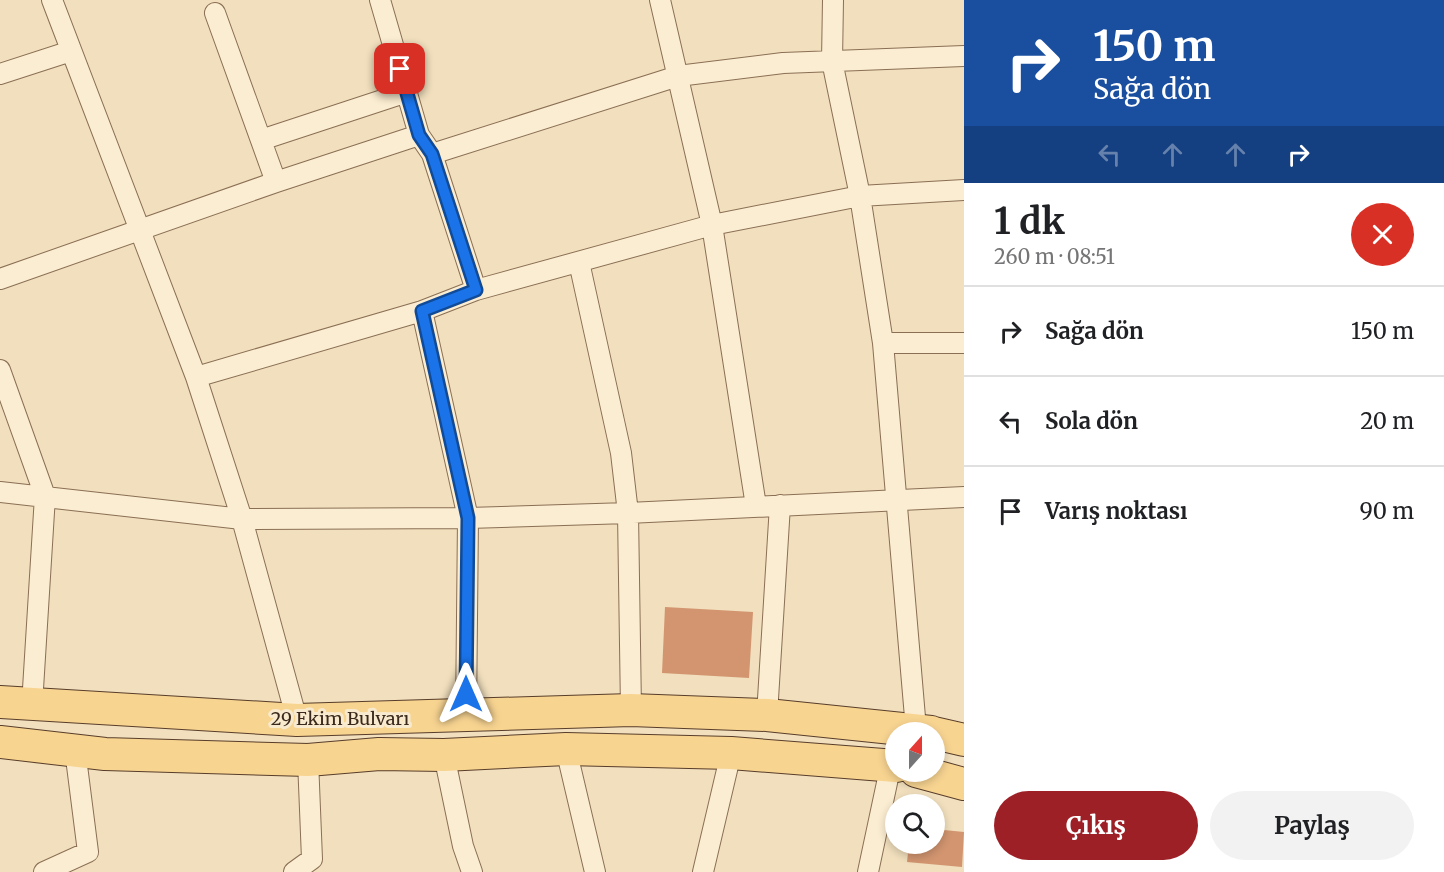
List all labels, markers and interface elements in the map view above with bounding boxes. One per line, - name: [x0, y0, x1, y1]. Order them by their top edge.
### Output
- text: 150 m: [1093, 20, 1215, 72]
- icon: right: [994, 24, 1072, 102]
- pin: [374, 43, 425, 94]
- icon: arrive: [383, 52, 416, 85]
- text: Sağa dön: [1093, 72, 1211, 106]
- icon: left: [1093, 138, 1126, 171]
- icon: ahead: [1156, 138, 1189, 171]
- icon: ahead: [1219, 138, 1252, 171]
- icon: right: [1282, 138, 1315, 171]
- text: 1 dk: [994, 199, 1065, 244]
- button: close: [1351, 203, 1414, 266]
- text: 260 m · 08:51: [994, 244, 1115, 269]
- icon: right: [994, 315, 1027, 348]
- text: Sağa dön: [1045, 317, 1144, 345]
- text: 150 m: [1351, 317, 1414, 345]
- icon: left: [994, 405, 1027, 438]
- text: Sola dön: [1045, 407, 1138, 435]
- text: 20 m: [1360, 407, 1414, 435]
- icon: arrive: [994, 495, 1027, 528]
- text: Varış noktası: [1045, 497, 1187, 525]
- text: 90 m: [1359, 497, 1414, 525]
- position arrow: [434, 662, 498, 726]
- street label: 29 Ekim Bulvarı: [271, 707, 410, 730]
- north arrow: [885, 722, 945, 782]
- map controls: [885, 722, 945, 854]
- button: Çıkış: [994, 791, 1198, 860]
- button: Paylaş: [1210, 791, 1414, 860]
- button: search: [885, 794, 945, 854]

